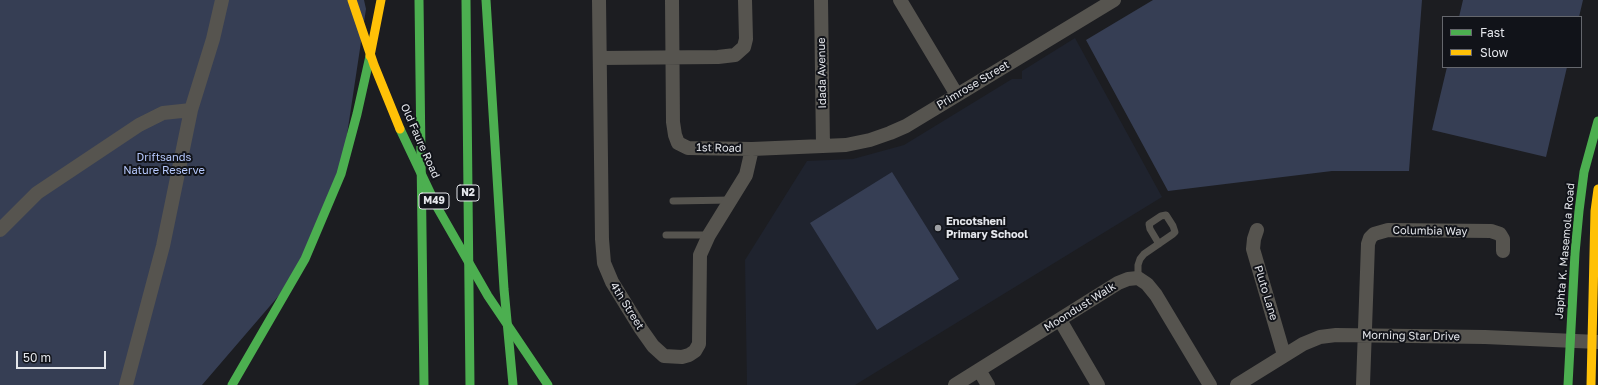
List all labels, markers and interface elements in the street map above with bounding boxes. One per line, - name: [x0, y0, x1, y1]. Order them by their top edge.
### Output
- legend: [1442, 16, 1582, 68]
- text: Fast: [1480, 25, 1505, 40]
- street label: Idada Avenue: [815, 37, 829, 109]
- text: Slow: [1480, 45, 1508, 60]
- street label: Primrose Street: [934, 58, 1012, 112]
- street label: Old Faure Road: [398, 102, 442, 180]
- street label: 1st Road: [696, 141, 742, 155]
- park label: Driftsands Nature Reserve: [123, 151, 205, 177]
- street label: Japhta K. Masemola Road: [1552, 182, 1578, 320]
- road number: N2: [457, 185, 479, 201]
- road number: M49: [419, 193, 449, 209]
- place label: Encotsheni Primary School: [946, 215, 1028, 241]
- marker: Encotsheni Primary School: [933, 223, 943, 233]
- street label: Columbia Way: [1392, 224, 1468, 238]
- street label: Pluto Lane: [1251, 264, 1281, 322]
- street label: 4th Street: [607, 280, 647, 332]
- street label: Moondust Walk: [1042, 280, 1118, 334]
- street label: Morning Star Drive: [1362, 329, 1460, 343]
- scale bar: [18, 343, 108, 369]
- text: 50 m: [23, 350, 51, 365]

